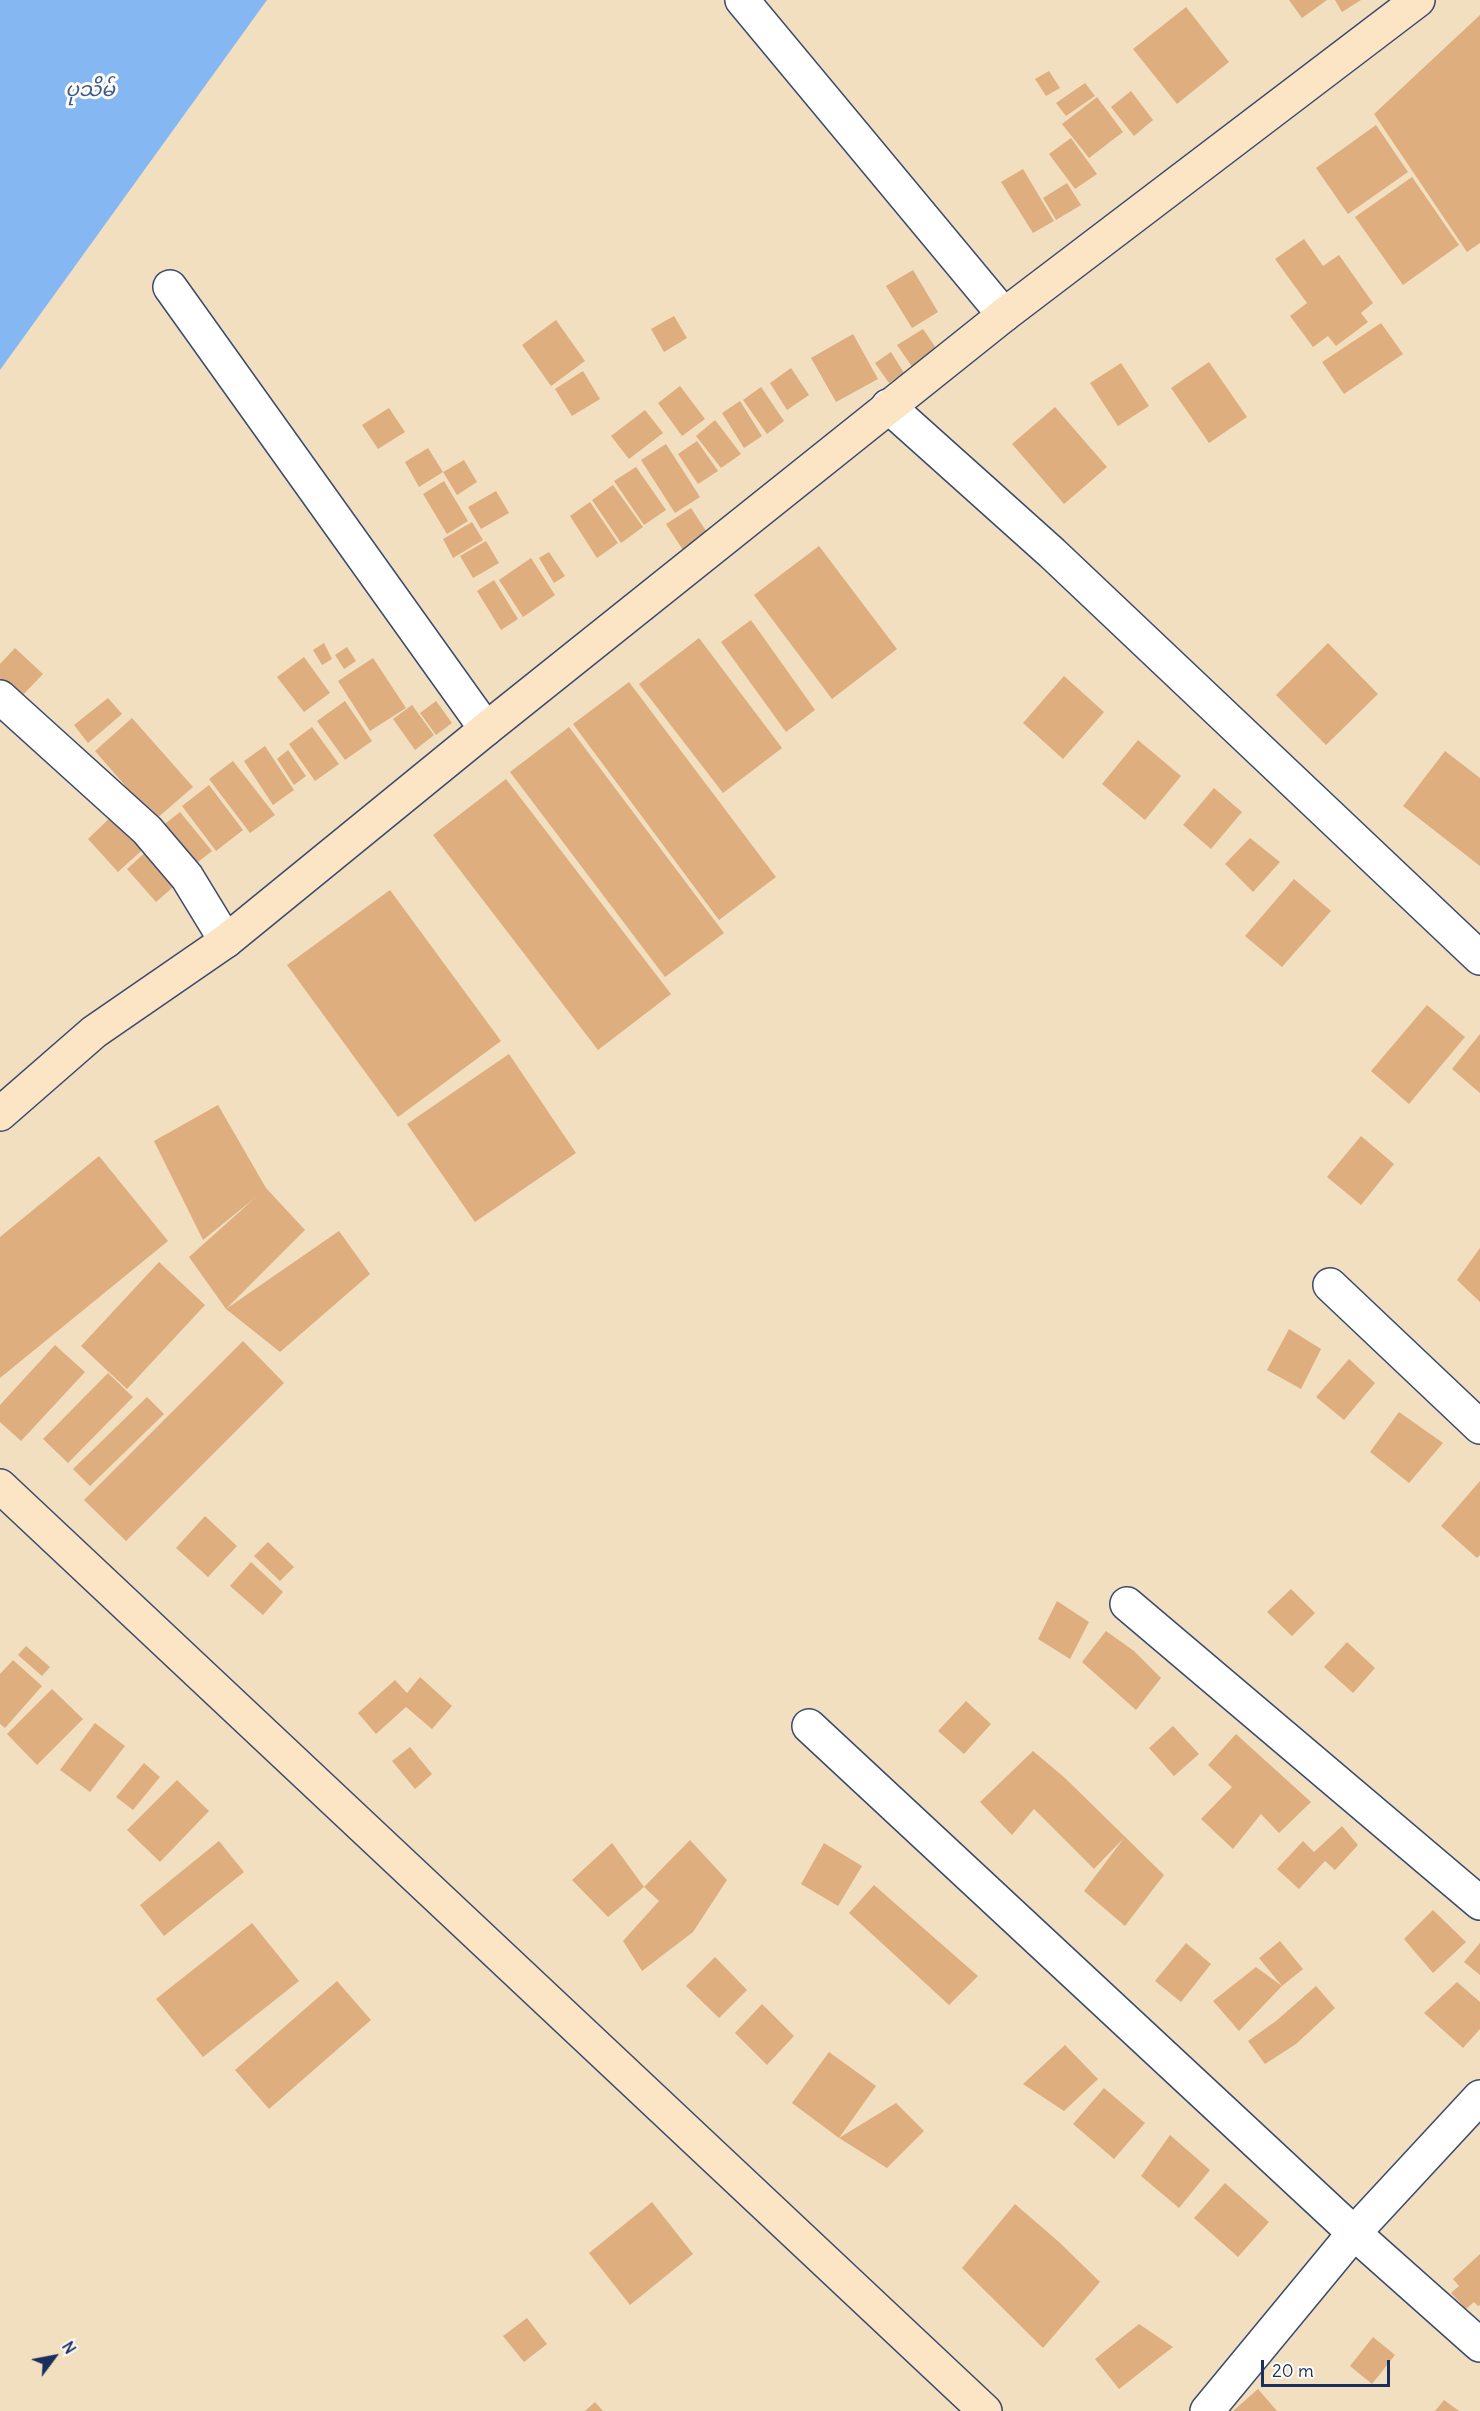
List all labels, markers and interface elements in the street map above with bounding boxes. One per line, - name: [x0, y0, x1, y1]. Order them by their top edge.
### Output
- water label: ပုသိမ်: [65, 78, 115, 102]
- north arrow: [24, 2327, 84, 2387]
- text: N: [58, 2337, 81, 2357]
- scale bar: [1264, 2348, 1393, 2386]
- text: 20 m: [1272, 2359, 1314, 2382]

